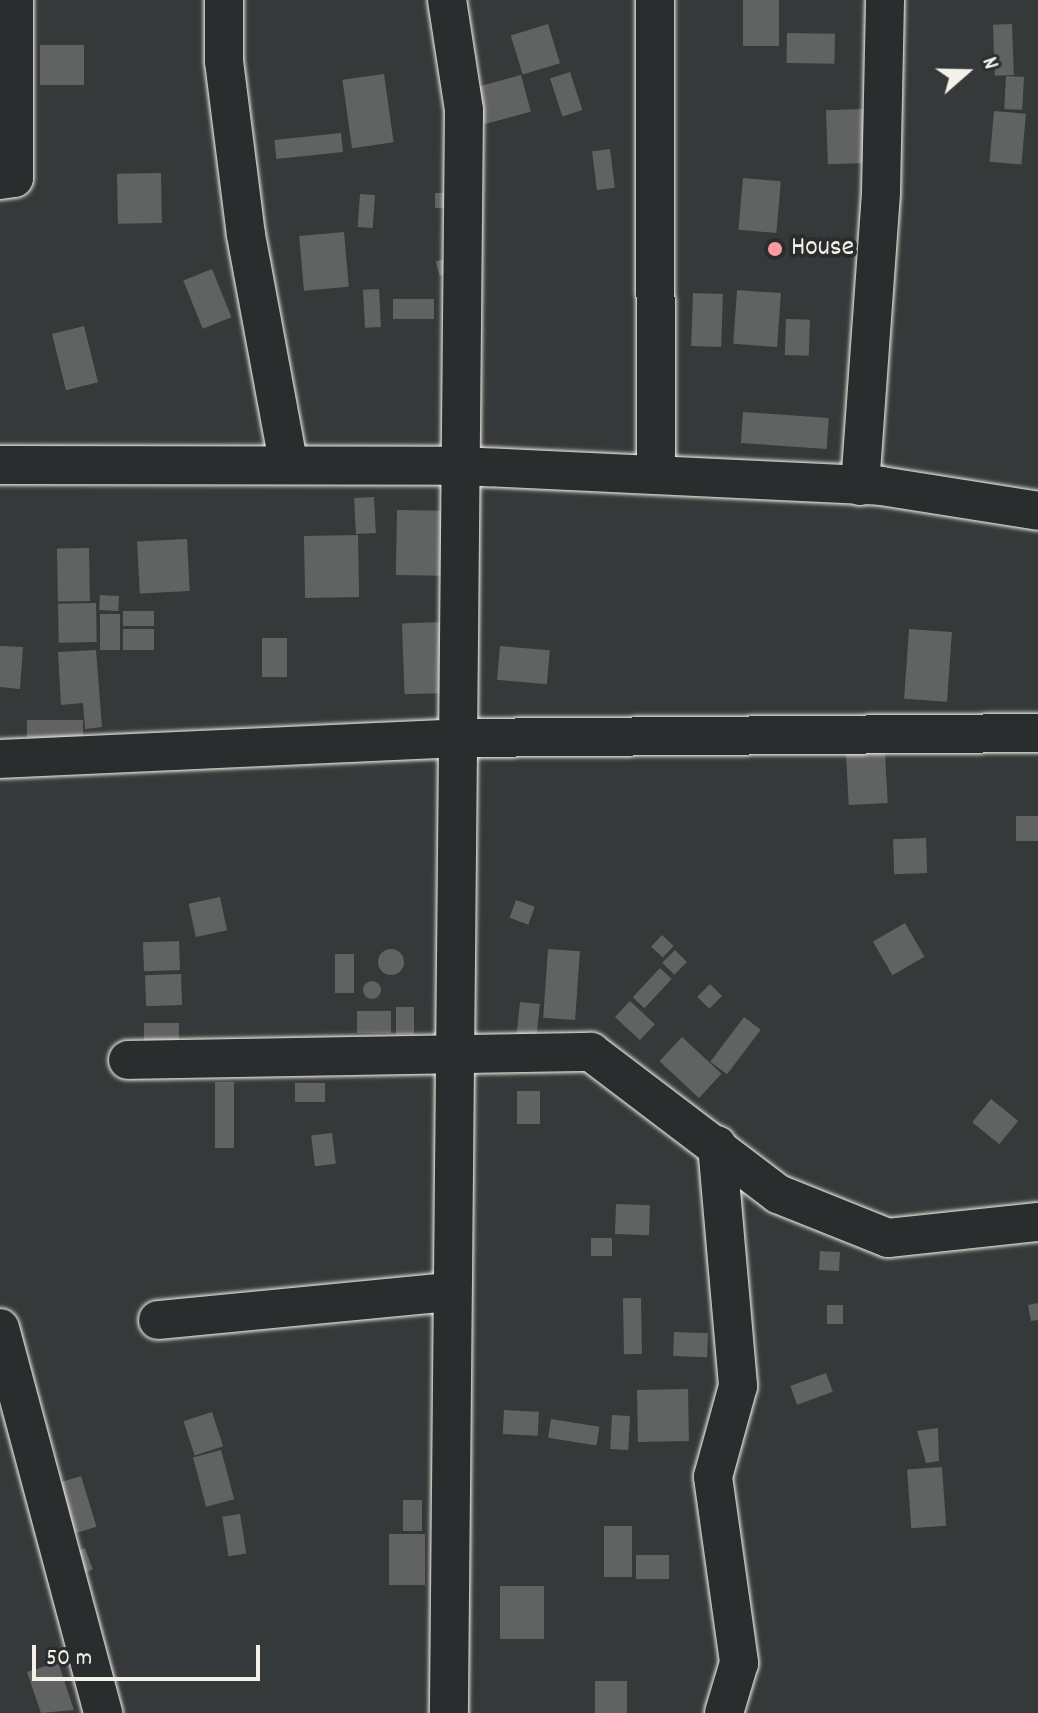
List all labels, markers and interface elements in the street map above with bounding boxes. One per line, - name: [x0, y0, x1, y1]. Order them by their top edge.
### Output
- north arrow: [926, 32, 1006, 112]
- text: N: [973, 53, 1005, 74]
- place label: House: [791, 232, 854, 266]
- marker: House: [766, 240, 784, 258]
- scale bar: [36, 1629, 264, 1679]
- text: 50 m: [46, 1642, 92, 1676]

